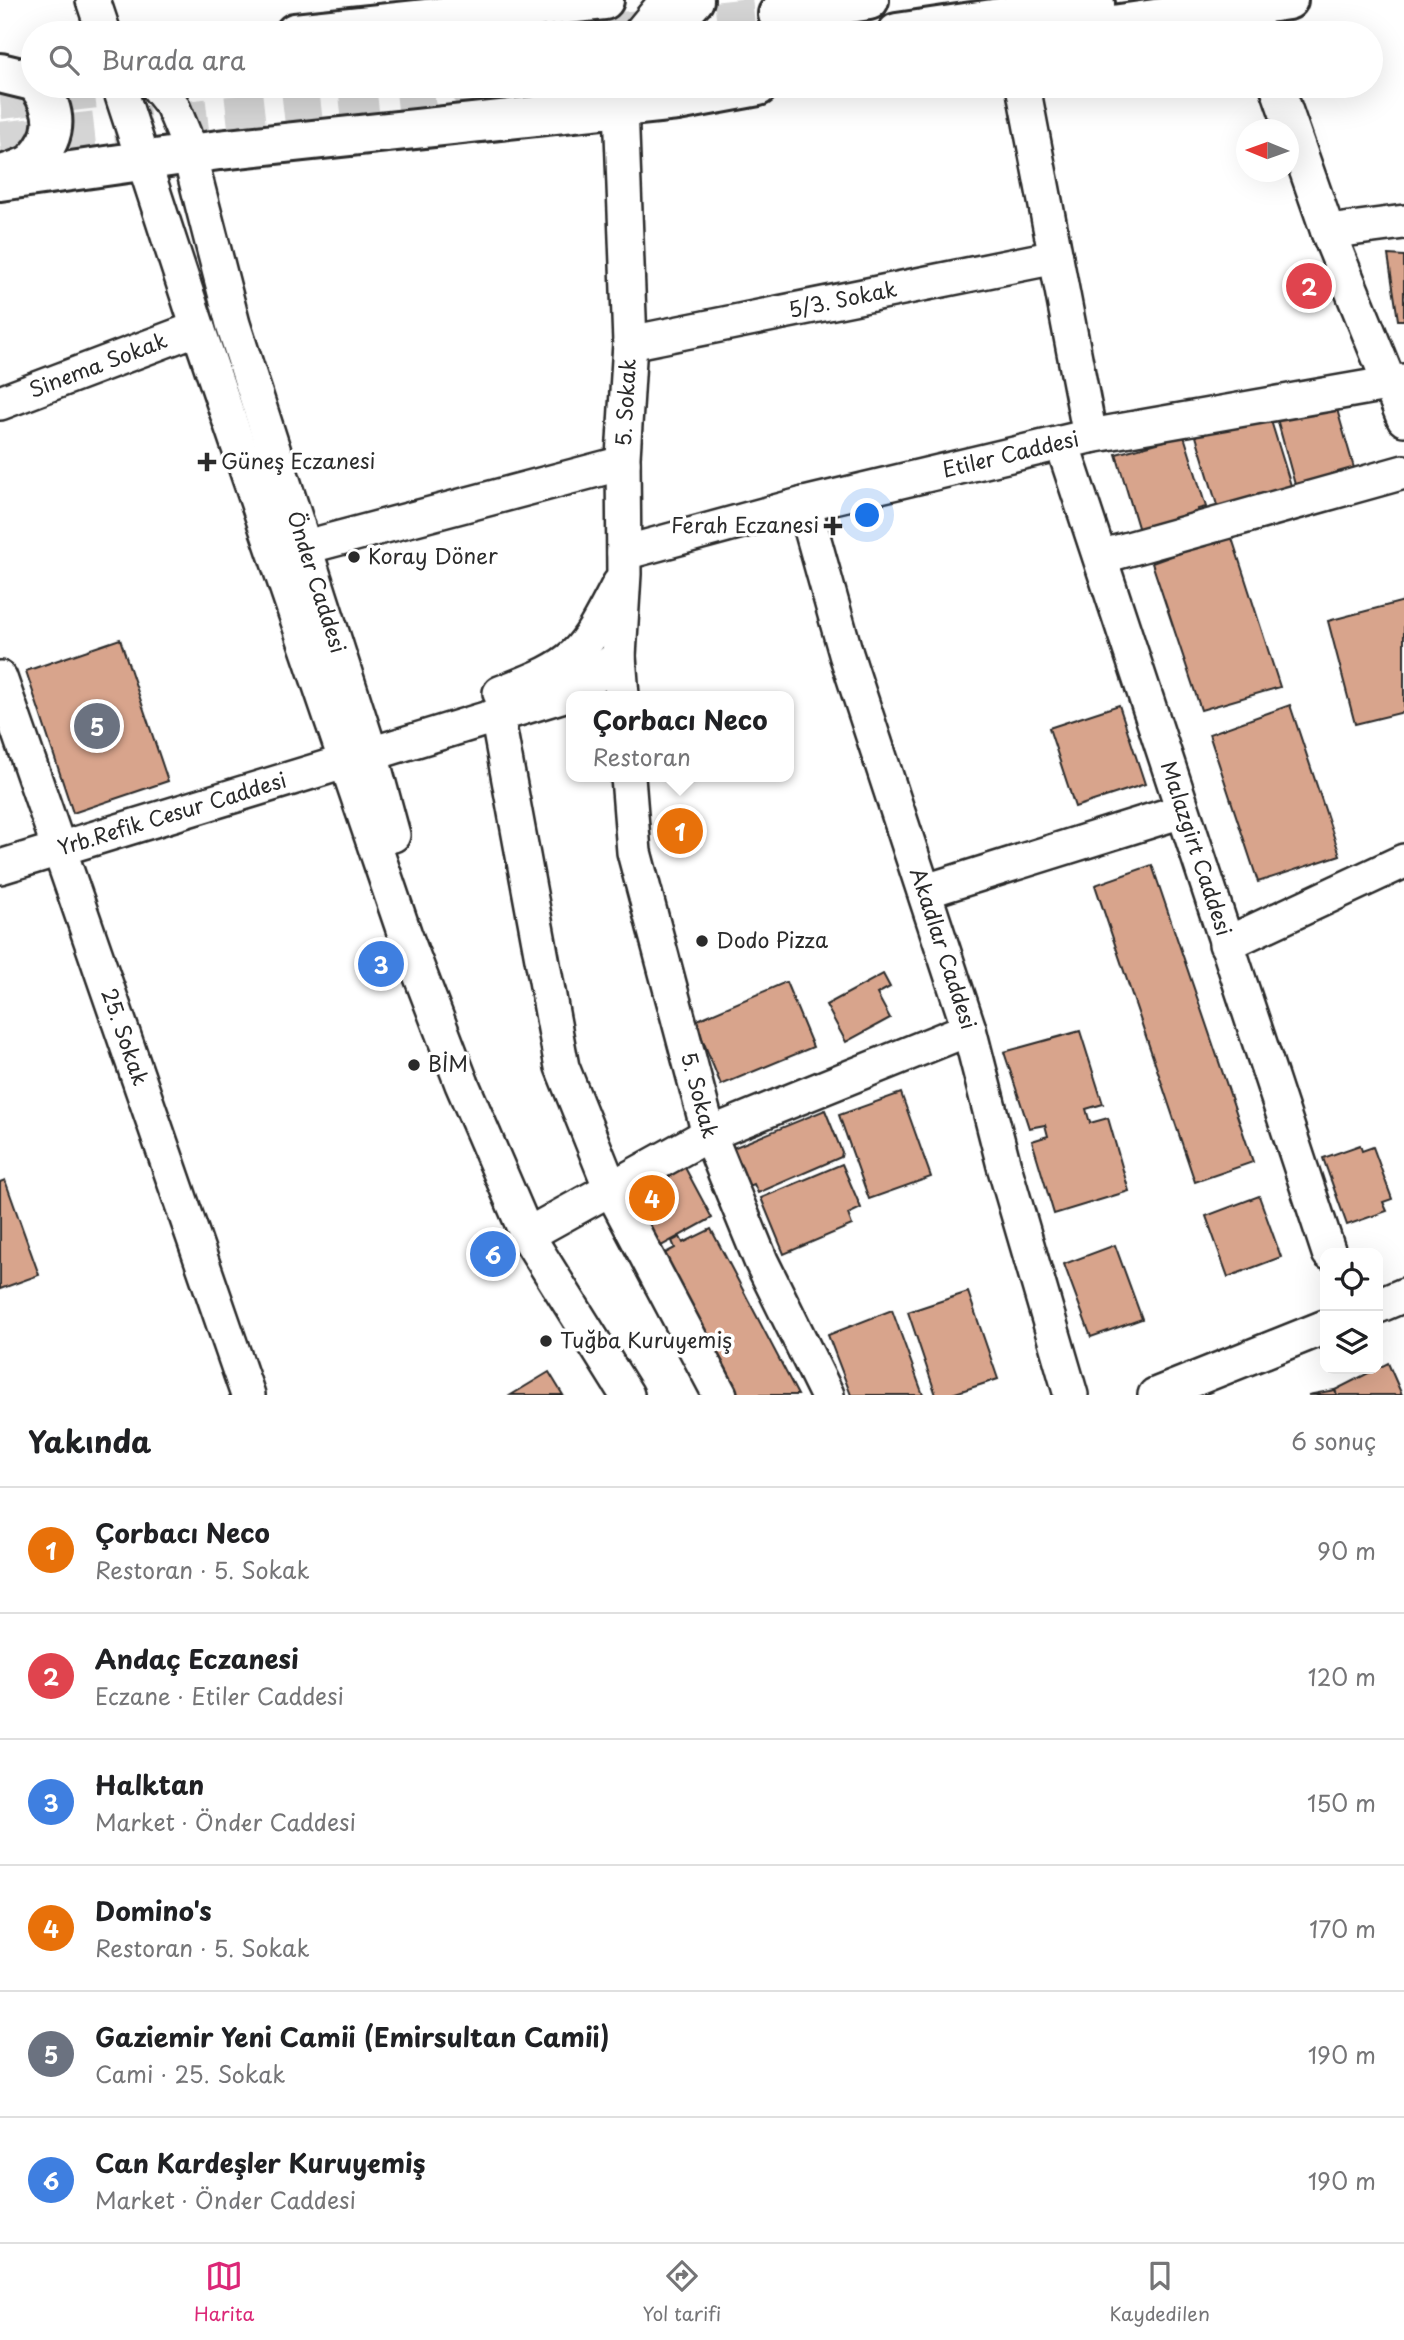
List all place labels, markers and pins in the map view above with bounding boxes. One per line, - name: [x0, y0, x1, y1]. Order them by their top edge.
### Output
- pin: 2: [1286, 260, 1332, 312]
- place label: Güneş Eczanesi: [221, 444, 375, 476]
- marker: Güneş Eczanesi: [199, 454, 215, 470]
- place label: Ferah Eczanesi: [671, 508, 819, 540]
- marker: Ferah Eczanesi: [825, 518, 841, 534]
- place label: Koray Döner: [368, 539, 498, 571]
- marker: Koray Döner: [346, 549, 362, 565]
- pin: 5: [74, 700, 120, 752]
- pin: 1: [657, 805, 703, 857]
- place label: Dodo Pizza: [716, 923, 828, 955]
- marker: Dodo Pizza: [694, 933, 710, 949]
- pin: 3: [358, 938, 404, 990]
- place label: BİM: [428, 1047, 468, 1079]
- marker: BİM: [406, 1057, 422, 1073]
- pin: 4: [629, 1172, 675, 1224]
- pin: 6: [470, 1228, 516, 1280]
- place label: Tuğba Kuruyemiş: [560, 1323, 732, 1355]
- marker: Tuğba Kuruyemiş: [538, 1333, 554, 1349]

